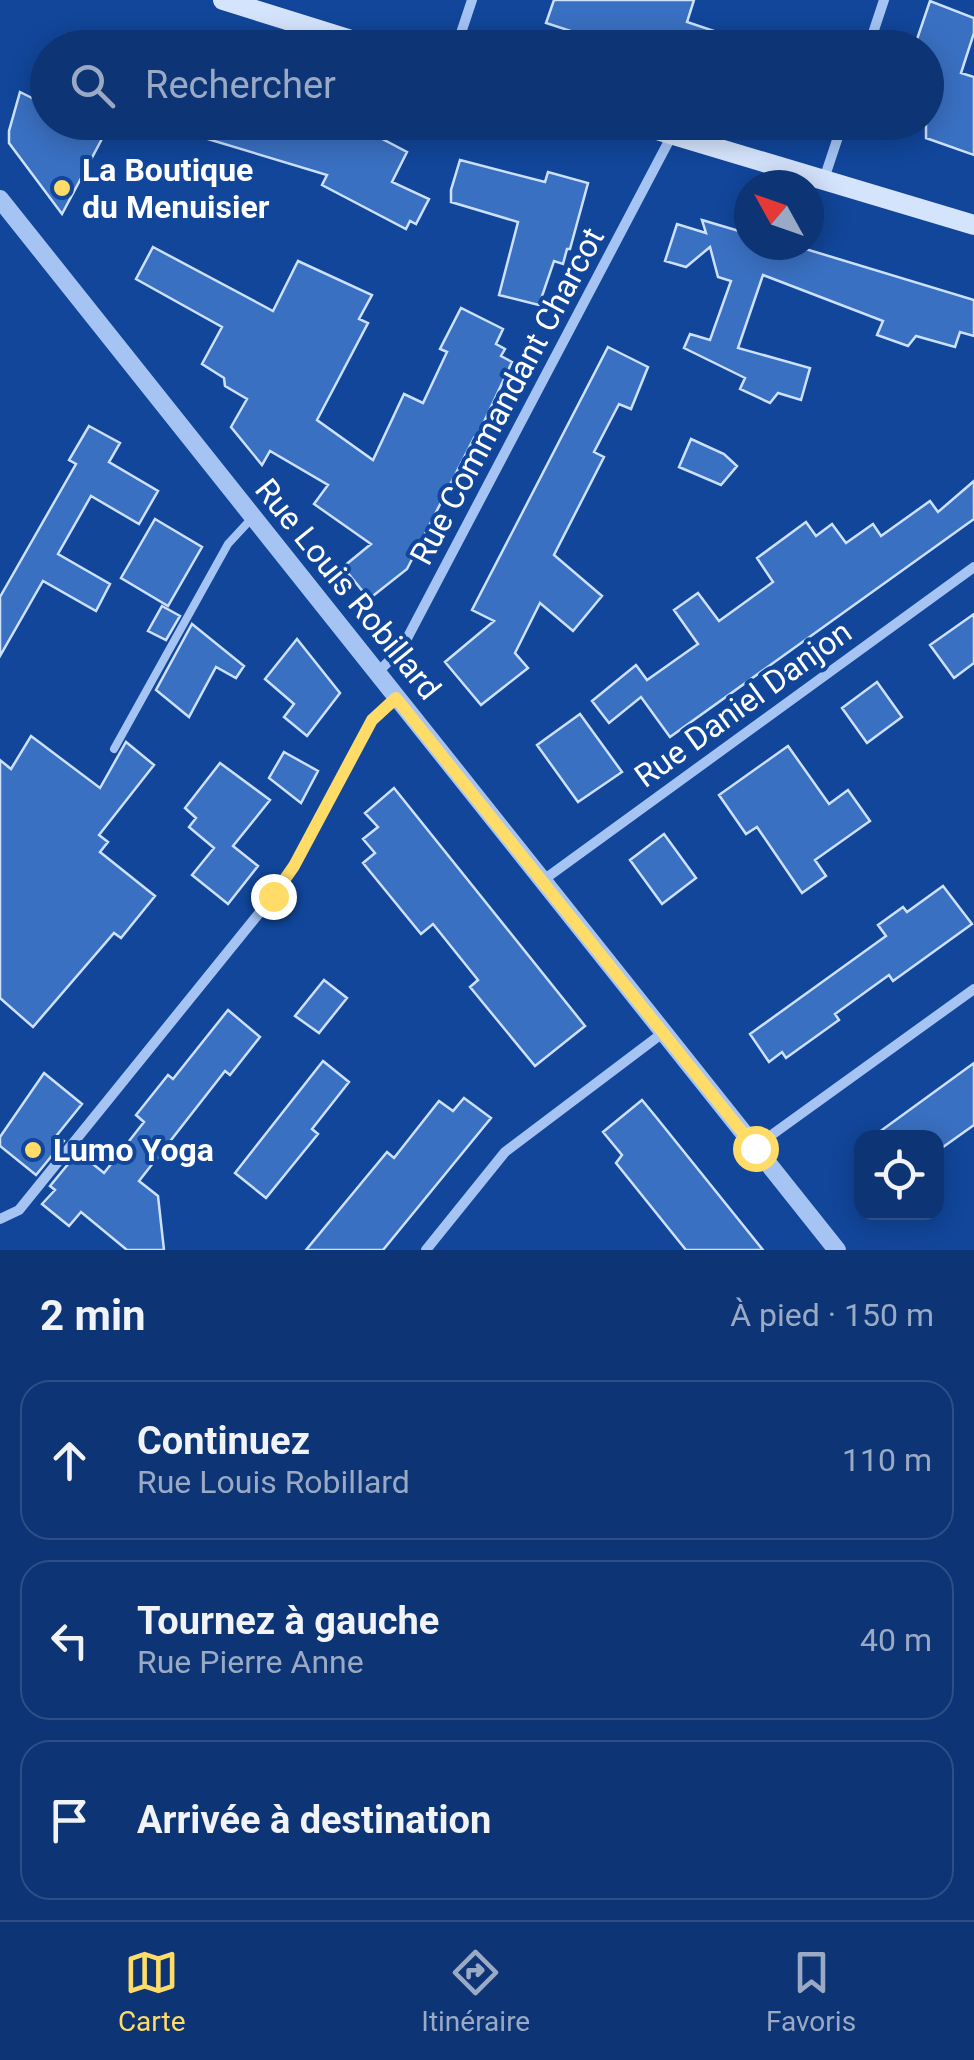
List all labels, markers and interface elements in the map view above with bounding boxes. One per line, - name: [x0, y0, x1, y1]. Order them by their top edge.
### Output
- search box: [30, 30, 944, 140]
- icon: search: [65, 58, 120, 113]
- text: Rechercher: [145, 63, 336, 107]
- place label: La Boutique du Menuisier: [82, 151, 270, 226]
- north arrow: [734, 170, 824, 260]
- marker: La Boutique du Menuisier: [51, 177, 73, 199]
- street label: Rue Commandant Charcot: [402, 221, 612, 571]
- street label: Rue Louis Robillard: [247, 471, 449, 707]
- street label: Rue Daniel Danjon: [627, 613, 859, 795]
- route end: [251, 874, 297, 920]
- route start: [733, 1126, 779, 1172]
- map controls: [854, 1130, 944, 1220]
- button: locate: [854, 1130, 944, 1220]
- place label: Lumo Yoga: [53, 1131, 214, 1169]
- marker: Lumo Yoga: [22, 1139, 44, 1161]
- text: 2 min: [40, 1291, 146, 1340]
- text: À pied · 150 m: [730, 1296, 934, 1334]
- text: Continuez: [137, 1419, 310, 1463]
- icon: ahead: [42, 1433, 97, 1488]
- text: 110 m: [842, 1441, 932, 1479]
- text: Rue Louis Robillard: [137, 1463, 410, 1501]
- text: Tournez à gauche: [137, 1599, 439, 1643]
- icon: left: [42, 1613, 97, 1668]
- text: 40 m: [860, 1621, 932, 1659]
- text: Rue Pierre Anne: [137, 1643, 364, 1681]
- icon: arrive: [42, 1793, 97, 1848]
- text: Arrivée à destination: [137, 1798, 491, 1842]
- tab: Carte: [118, 1945, 186, 2038]
- tab: Itinéraire: [421, 1945, 530, 2038]
- tab: Favoris: [766, 1945, 856, 2038]

